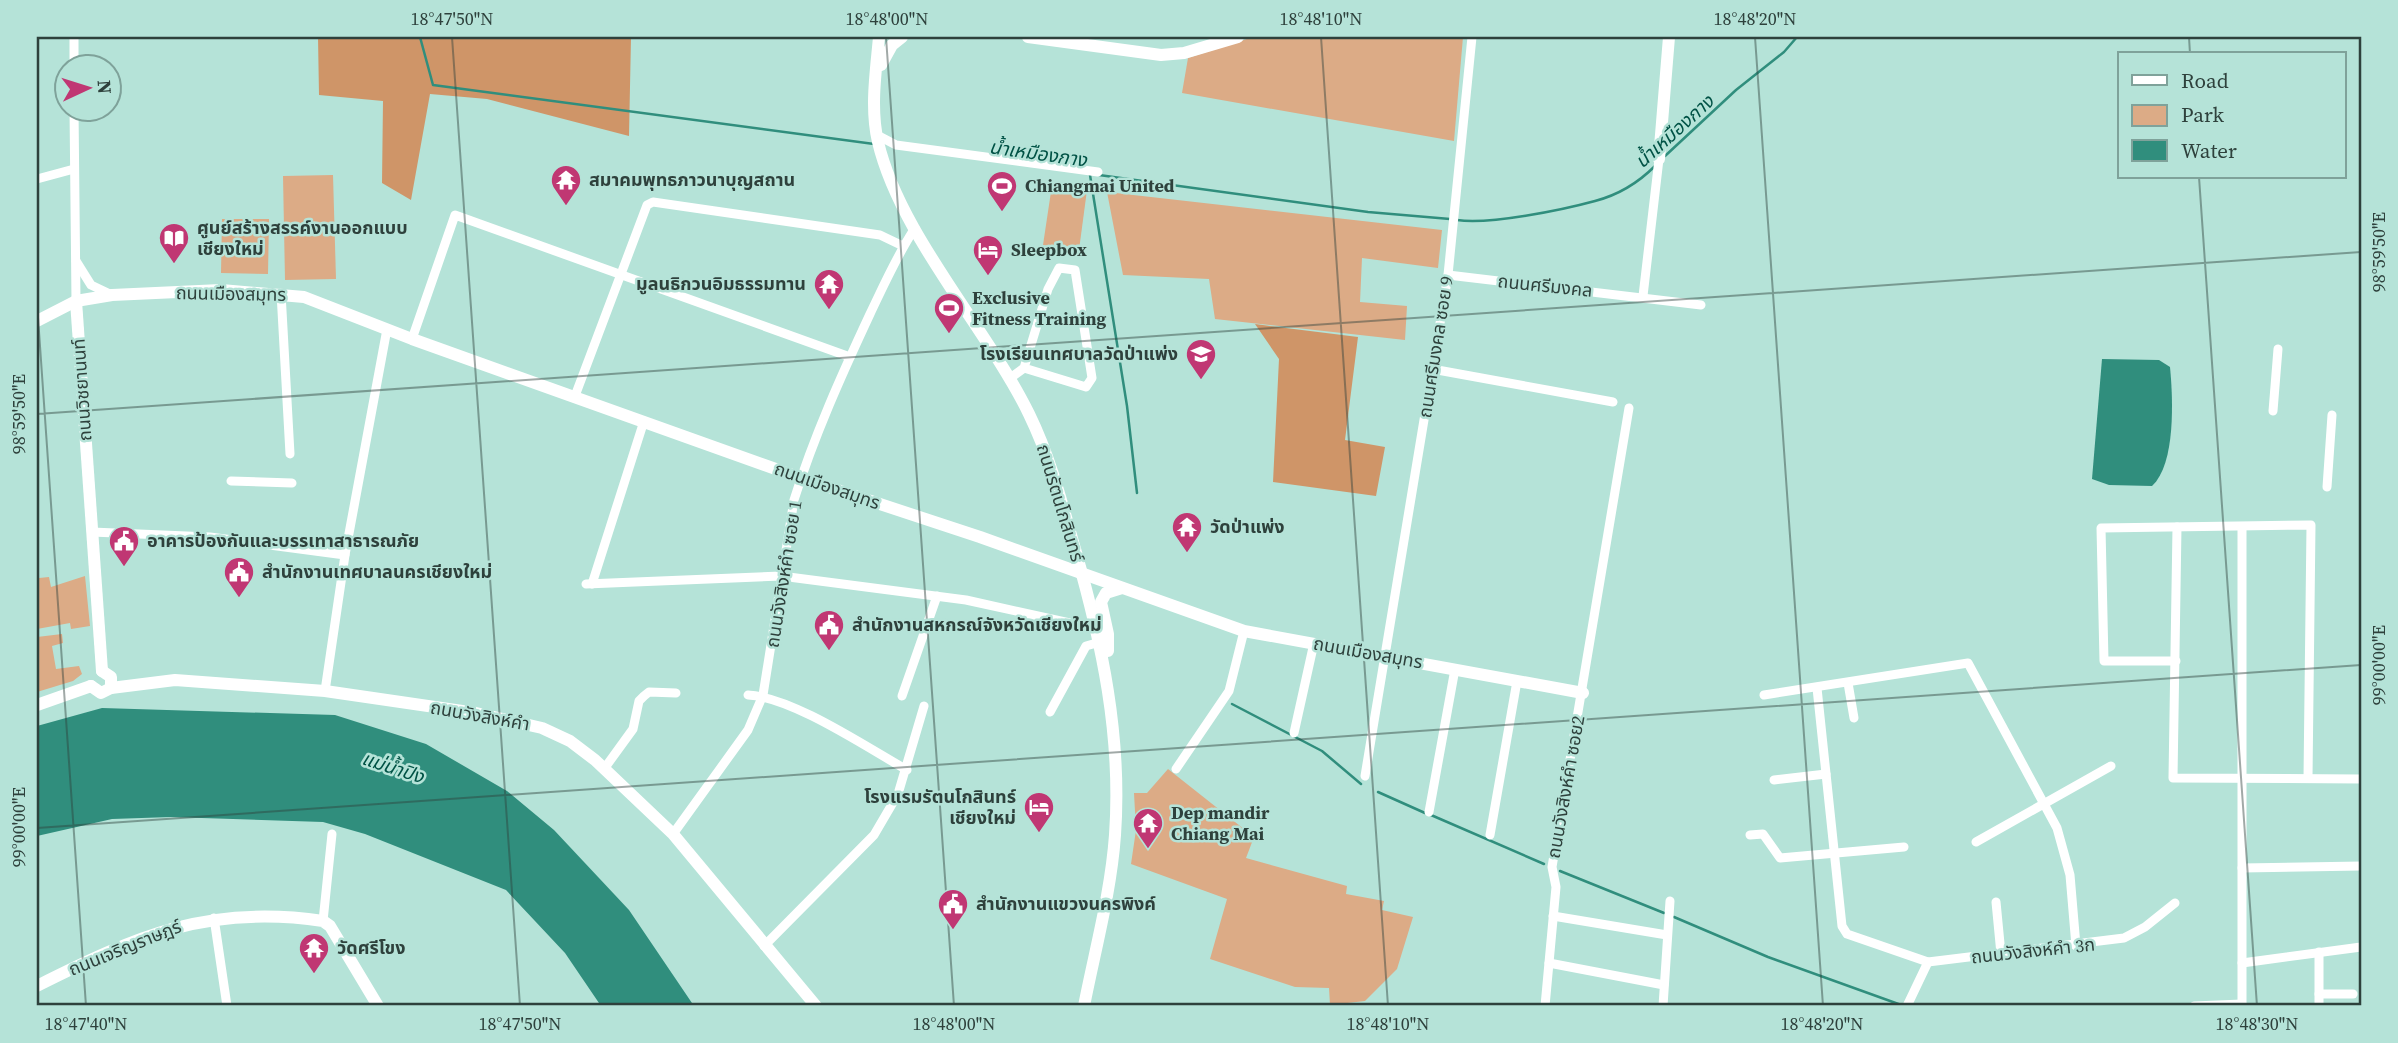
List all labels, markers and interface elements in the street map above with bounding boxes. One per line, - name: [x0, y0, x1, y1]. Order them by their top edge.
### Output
- text: 18°47'50"N: [411, 6, 493, 31]
- text: 18°48'00"N: [846, 6, 928, 31]
- text: 18°48'10"N: [1280, 6, 1362, 31]
- text: 18°48'20"N: [1714, 6, 1796, 31]
- north arrow: [52, 52, 122, 122]
- legend: [2118, 52, 2346, 178]
- text: Road: [2181, 66, 2229, 95]
- text: N: [92, 79, 118, 95]
- water label: น้ำเหมืองกาง: [1629, 88, 1720, 174]
- text: Park: [2181, 100, 2225, 129]
- water label: น้ำเหมืองกาง: [988, 133, 1089, 173]
- text: Water: [2181, 136, 2237, 165]
- temple icon: สมาคมพุทธภาวนาบุญสถาน: [549, 163, 583, 207]
- place label: สมาคมพุทธภาวนาบุญสถาน: [589, 167, 795, 192]
- sports icon: Chiangmai United: [985, 169, 1019, 213]
- place label: Chiangmai United: [1025, 173, 1175, 198]
- text: 98°59'50"E: [2366, 212, 2391, 292]
- place label: ศูนย์สร้างสรรค์งานออกแบบ เชียงใหม่: [197, 215, 408, 261]
- library icon: ศูนย์สร้างสรรค์งานออกแบบ เชียงใหม่: [157, 221, 191, 265]
- hotel icon: Sleepbox: [971, 233, 1005, 277]
- place label: Sleepbox: [1011, 237, 1087, 262]
- temple icon: มูลนธิกวนอิมธรรมทาน: [812, 267, 846, 311]
- street label: ถนนศรีมงคล: [1496, 268, 1594, 303]
- place label: มูลนธิกวนอิมธรรมทาน: [636, 271, 806, 296]
- street label: ถนนศรีมงคล ซอย 9: [1412, 274, 1459, 420]
- street label: ถนนเมืองสมุทร: [176, 280, 287, 307]
- place label: Exclusive Fitness Training: [972, 285, 1107, 331]
- sports icon: Exclusive Fitness Training: [932, 291, 966, 335]
- school or university icon: โรงเรียนเทศบาลวัดป่าแพ่ง: [1184, 337, 1218, 381]
- street label: ถนนวิชยานนท์: [65, 338, 98, 442]
- place label: โรงเรียนเทศบาลวัดป่าแพ่ง: [980, 341, 1178, 366]
- text: 98°59'50"E: [6, 374, 31, 454]
- street label: ถนนรัตนโกสินทร์: [1031, 441, 1090, 565]
- street label: ถนนเมืองสมุทร: [771, 456, 884, 515]
- street label: ถนนวังสิงห์คำ ซอย 1: [760, 499, 807, 649]
- temple icon: วัดป่าแพ่ง: [1170, 510, 1204, 554]
- place label: วัดป่าแพ่ง: [1210, 514, 1285, 539]
- public building icon: อาคารป้องกันและบรรเทาสาธารณภัย: [107, 524, 141, 568]
- place label: อาคารป้องกันและบรรเทาสาธารณภัย: [147, 528, 419, 553]
- public building icon: สำนักงานเทศบาลนครเชียงใหม่: [222, 555, 256, 599]
- place label: สำนักงานเทศบาลนครเชียงใหม่: [262, 559, 492, 584]
- public building icon: สำนักงานสหกรณ์จังหวัดเชียงใหม่: [812, 608, 846, 652]
- place label: สำนักงานสหกรณ์จังหวัดเชียงใหม่: [852, 612, 1102, 637]
- text: 99°00'00"E: [2366, 625, 2391, 705]
- street label: ถนนเมืองสมุทร: [1312, 631, 1425, 674]
- street label: ถนนวังสิงห์คำ: [429, 694, 532, 737]
- street label: ถนนวังสิงห์คำ ซอย2: [1541, 714, 1590, 860]
- water label: แม่น้ำปิง: [359, 745, 428, 789]
- place label: โรงแรมรัตนโกสินทร์ เชียงใหม่: [864, 784, 1016, 830]
- text: 99°00'00"E: [6, 787, 31, 867]
- hotel icon: โรงแรมรัตนโกสินทร์ เชียงใหม่: [1022, 790, 1056, 834]
- place label: Dep mandir Chiang Mai: [1171, 800, 1270, 846]
- temple icon: Dep mandir Chiang Mai: [1131, 806, 1165, 850]
- public building icon: สำนักงานแขวงนครพิงค์: [936, 887, 970, 931]
- place label: สำนักงานแขวงนครพิงค์: [976, 891, 1156, 916]
- street label: ถนนเจริญราษฎร์: [65, 913, 186, 982]
- temple icon: วัดศรีโขง: [297, 931, 331, 975]
- street label: ถนนวังสิงห์คำ 3ก: [1970, 932, 2096, 969]
- place label: วัดศรีโขง: [337, 935, 406, 960]
- text: 18°47'40"N: [45, 1011, 127, 1036]
- text: 18°47'50"N: [479, 1011, 561, 1036]
- text: 18°48'00"N: [913, 1011, 995, 1036]
- text: 18°48'10"N: [1347, 1011, 1429, 1036]
- text: 18°48'20"N: [1781, 1011, 1863, 1036]
- text: 18°48'30"N: [2216, 1011, 2298, 1036]

